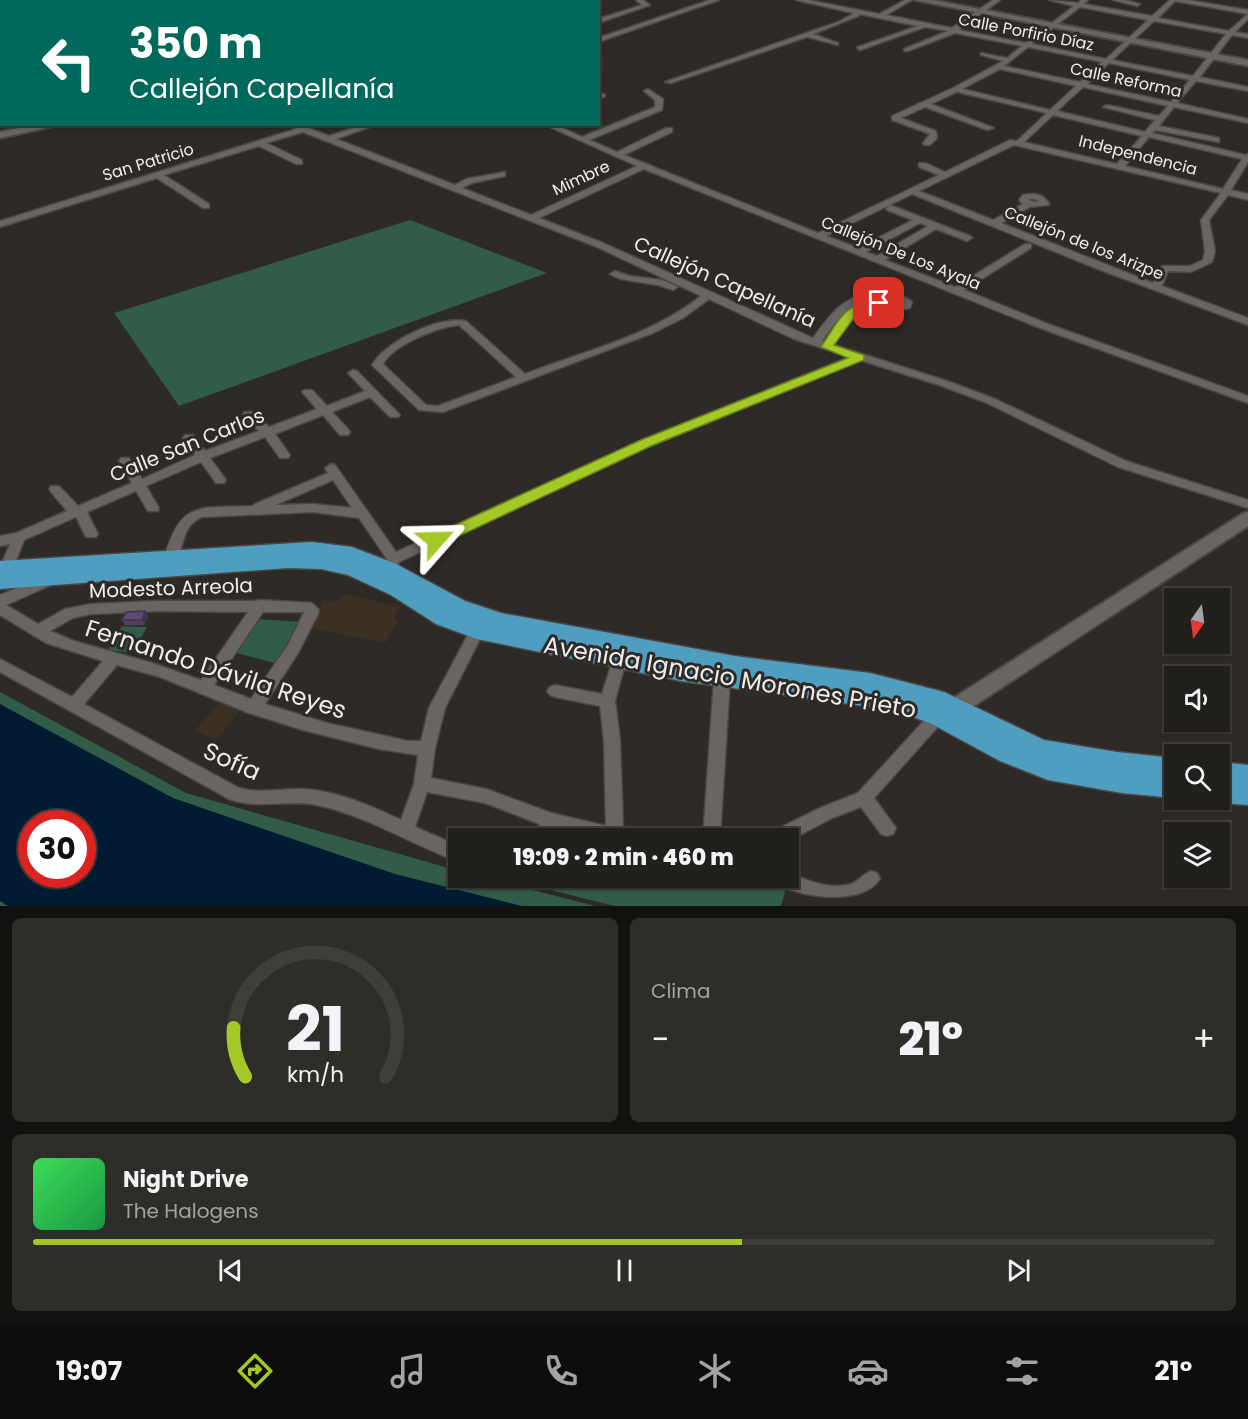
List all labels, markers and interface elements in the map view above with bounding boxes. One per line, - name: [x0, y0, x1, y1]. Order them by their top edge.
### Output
- street label: Calle Porfirio Díaz: [956, 8, 1096, 56]
- text: 350 m: [129, 14, 262, 73]
- icon: left: [30, 24, 108, 102]
- street label: Calle Reforma: [1068, 57, 1184, 103]
- text: Callejón Capellanía: [129, 70, 394, 107]
- street label: Independencia: [1076, 129, 1200, 181]
- street label: San Patricio: [99, 137, 197, 187]
- street label: Mimbre: [549, 155, 614, 201]
- street label: Callejón de los Arizpe: [1001, 200, 1167, 286]
- street label: Callejón De Los Ayala: [818, 210, 984, 296]
- street label: Callejón Capellanía: [630, 229, 820, 335]
- pin: [853, 277, 904, 328]
- icon: arrive: [862, 286, 895, 319]
- street label: Calle San Carlos: [105, 401, 269, 489]
- position arrow: [404, 508, 468, 572]
- street label: Modesto Arreola: [89, 571, 253, 605]
- north arrow: [1164, 588, 1230, 654]
- map controls: [1164, 588, 1230, 888]
- street label: Fernando Dávila Reyes: [81, 611, 351, 727]
- street label: Avenida Ignacio Morones Prieto: [541, 628, 919, 726]
- button: sound: [1164, 666, 1230, 732]
- street label: Sofía: [198, 734, 266, 788]
- button: search: [1164, 744, 1230, 810]
- speed limit sign: 30: [18, 810, 96, 888]
- button: layers: [1164, 822, 1230, 888]
- text: 19:09 · 2 min · 460 m: [513, 842, 734, 873]
- text: Clima: [651, 977, 710, 1005]
- text: 21: [285, 985, 345, 1073]
- text: 21°: [899, 1008, 963, 1071]
- text: −: [651, 1016, 669, 1063]
- text: +: [1192, 1016, 1215, 1063]
- text: km/h: [286, 1059, 344, 1090]
- text: Night Drive: [123, 1164, 249, 1195]
- text: The Halogens: [123, 1197, 259, 1225]
- icon: previous: [214, 1254, 247, 1287]
- icon: pause: [608, 1254, 641, 1287]
- icon: next: [1002, 1254, 1035, 1287]
- icon: directions: [234, 1350, 276, 1392]
- icon: music: [387, 1350, 429, 1392]
- icon: phone: [540, 1350, 582, 1392]
- icon: climate: [694, 1350, 736, 1392]
- icon: car: [847, 1350, 889, 1392]
- icon: filters: [1001, 1350, 1043, 1392]
- text: 19:07: [56, 1352, 122, 1389]
- text: 21°: [1154, 1352, 1192, 1389]

